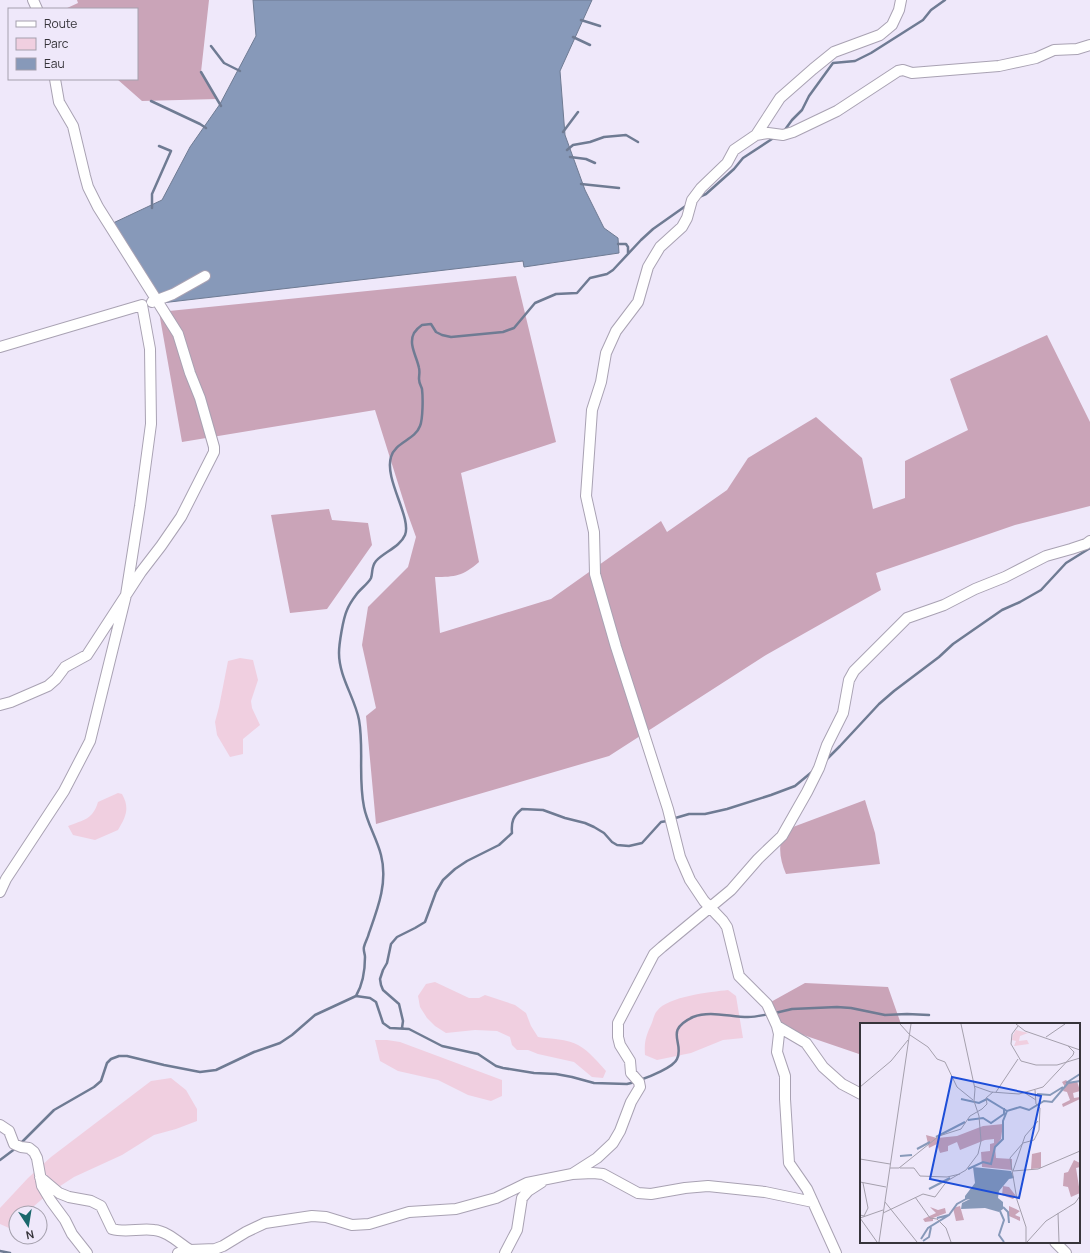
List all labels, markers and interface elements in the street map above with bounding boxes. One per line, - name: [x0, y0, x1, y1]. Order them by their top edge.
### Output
- legend: [8, 8, 138, 80]
- text: Route: [44, 15, 77, 32]
- text: Parc: [44, 35, 69, 52]
- text: Eau: [44, 55, 65, 72]
- inset map: [860, 1023, 1080, 1243]
- north arrow: [8, 1205, 48, 1245]
- text: N: [25, 1227, 36, 1243]

